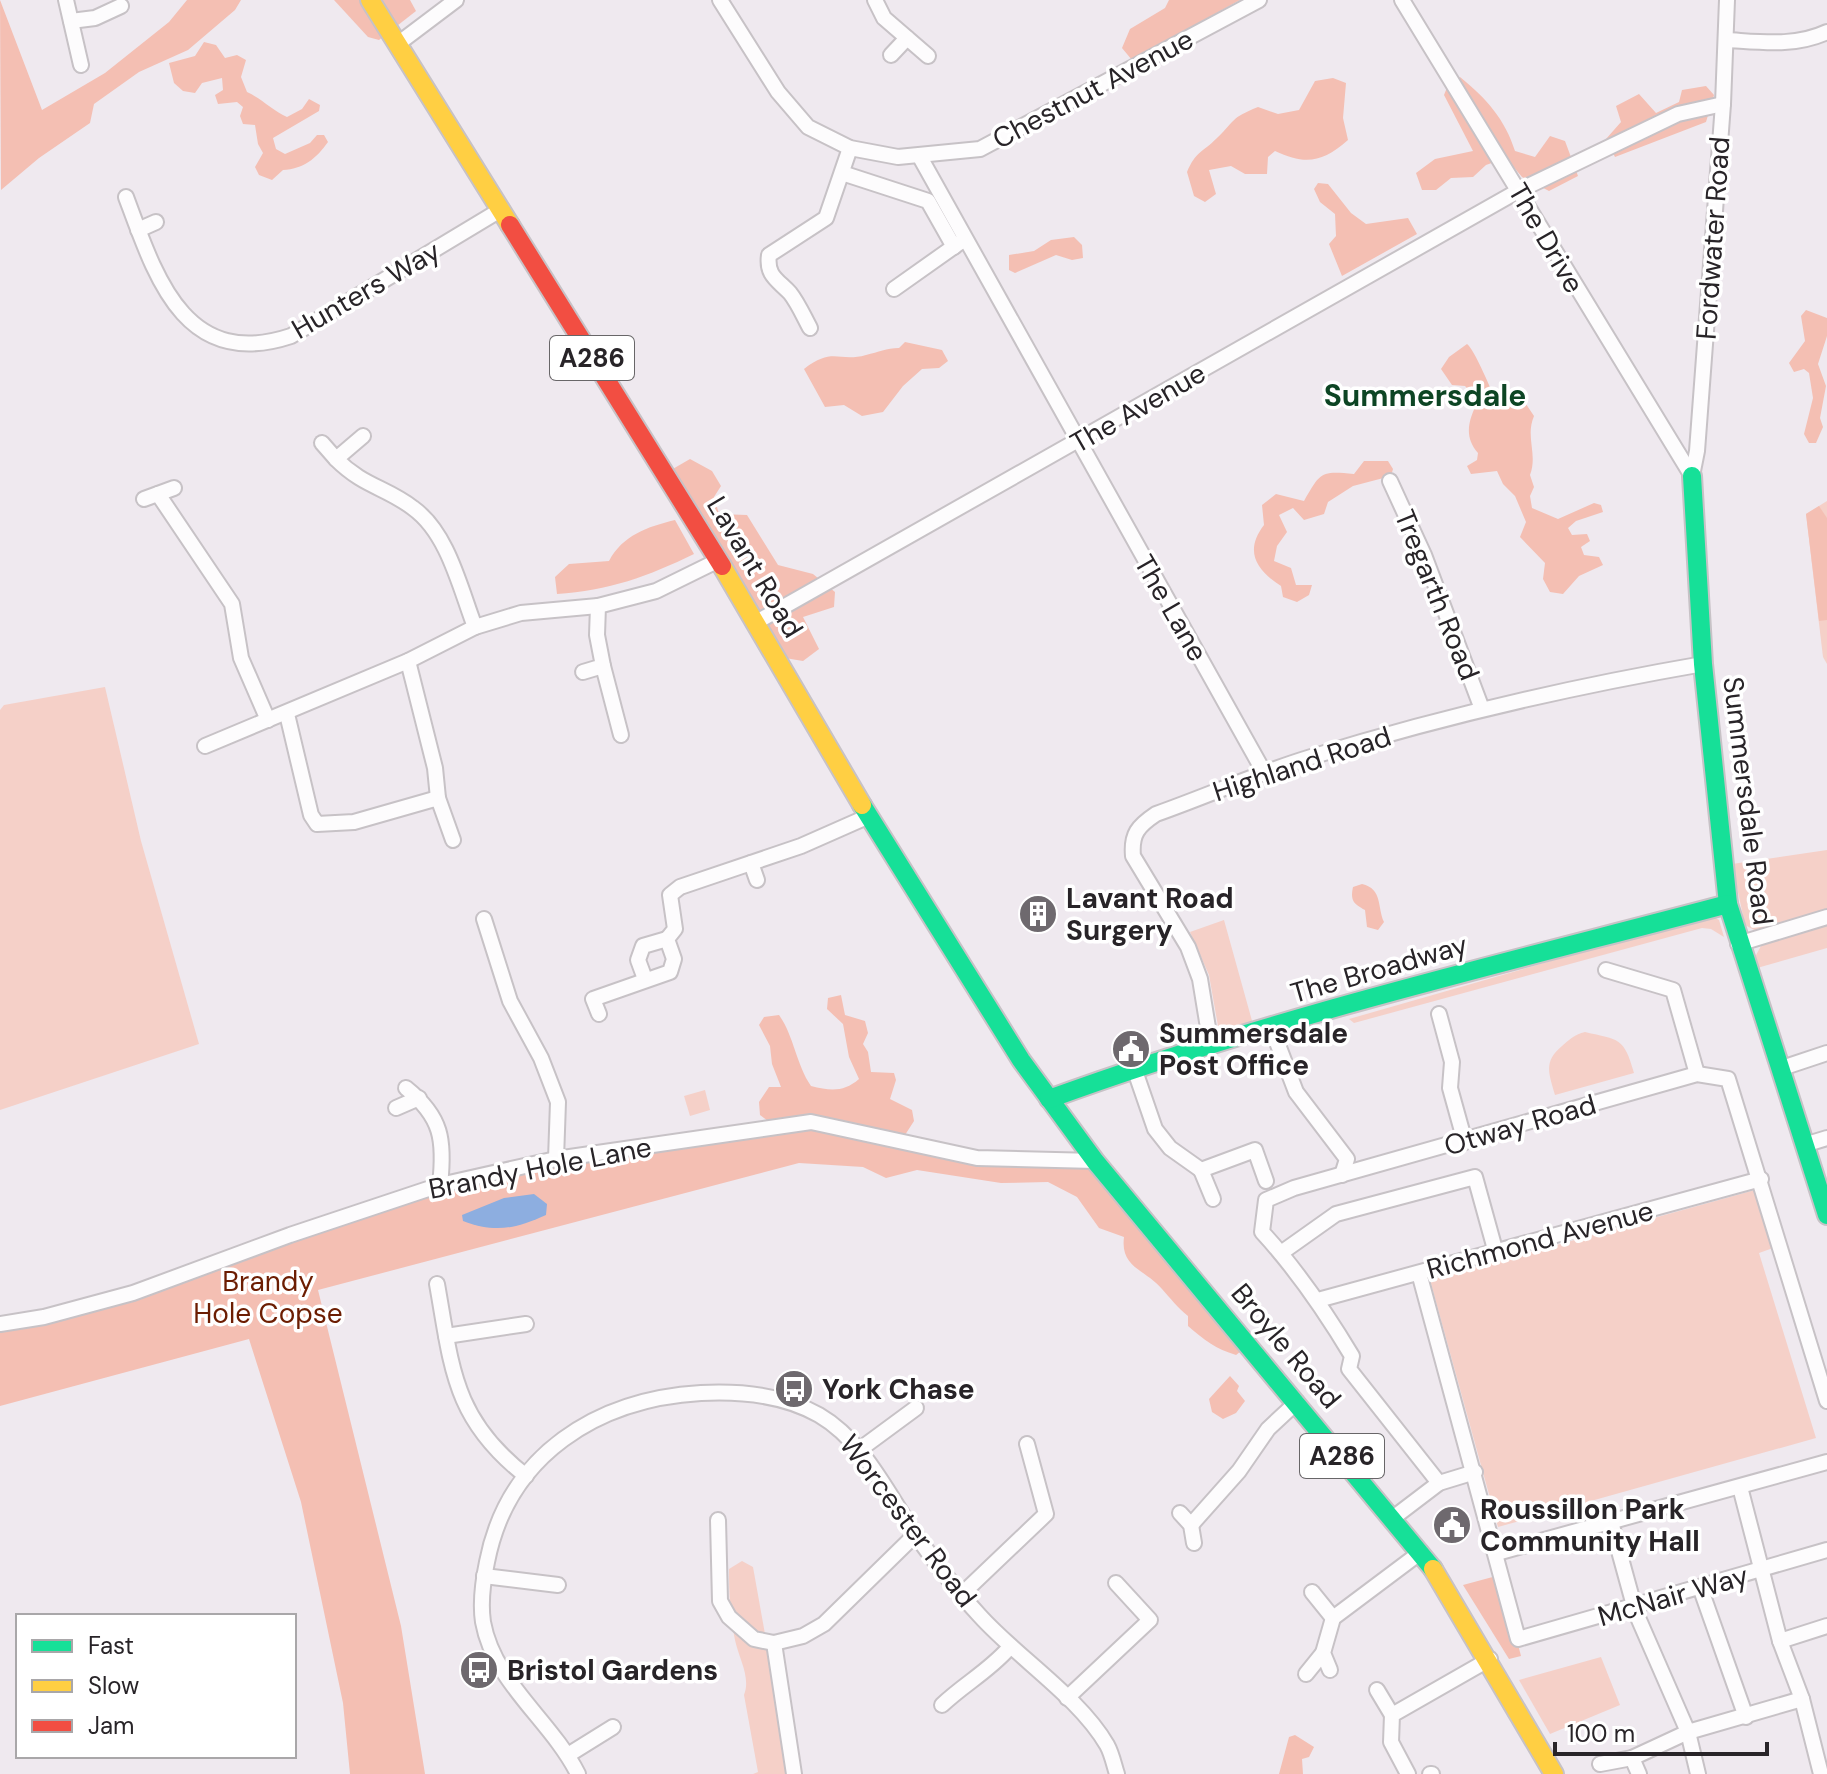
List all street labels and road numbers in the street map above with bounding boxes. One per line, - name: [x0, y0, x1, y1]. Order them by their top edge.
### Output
- street label: Chestnut Avenue: [986, 21, 1200, 157]
- street label: Fordwater Road: [1687, 135, 1739, 341]
- street label: The Drive: [1500, 176, 1592, 300]
- street label: Hunters Way: [285, 233, 447, 347]
- road number: A286: [550, 336, 634, 380]
- street label: The Avenue: [1064, 354, 1212, 462]
- street label: Lavant Road: [698, 490, 812, 644]
- street label: Tregarth Road: [1386, 504, 1488, 686]
- street label: The Lane: [1126, 548, 1216, 668]
- street label: Summersdale Road: [1714, 675, 1782, 927]
- street label: Highland Road: [1208, 718, 1396, 810]
- street label: The Broadway: [1286, 926, 1472, 1012]
- street label: Otway Road: [1440, 1086, 1600, 1164]
- street label: Brandy Hole Lane: [425, 1128, 655, 1208]
- street label: Richmond Avenue: [1423, 1192, 1657, 1288]
- street label: Broyle Road: [1223, 1276, 1349, 1416]
- street label: Worcester Road: [831, 1427, 985, 1615]
- road number: A286: [1300, 1434, 1384, 1478]
- street label: McNair Way: [1594, 1557, 1752, 1635]

